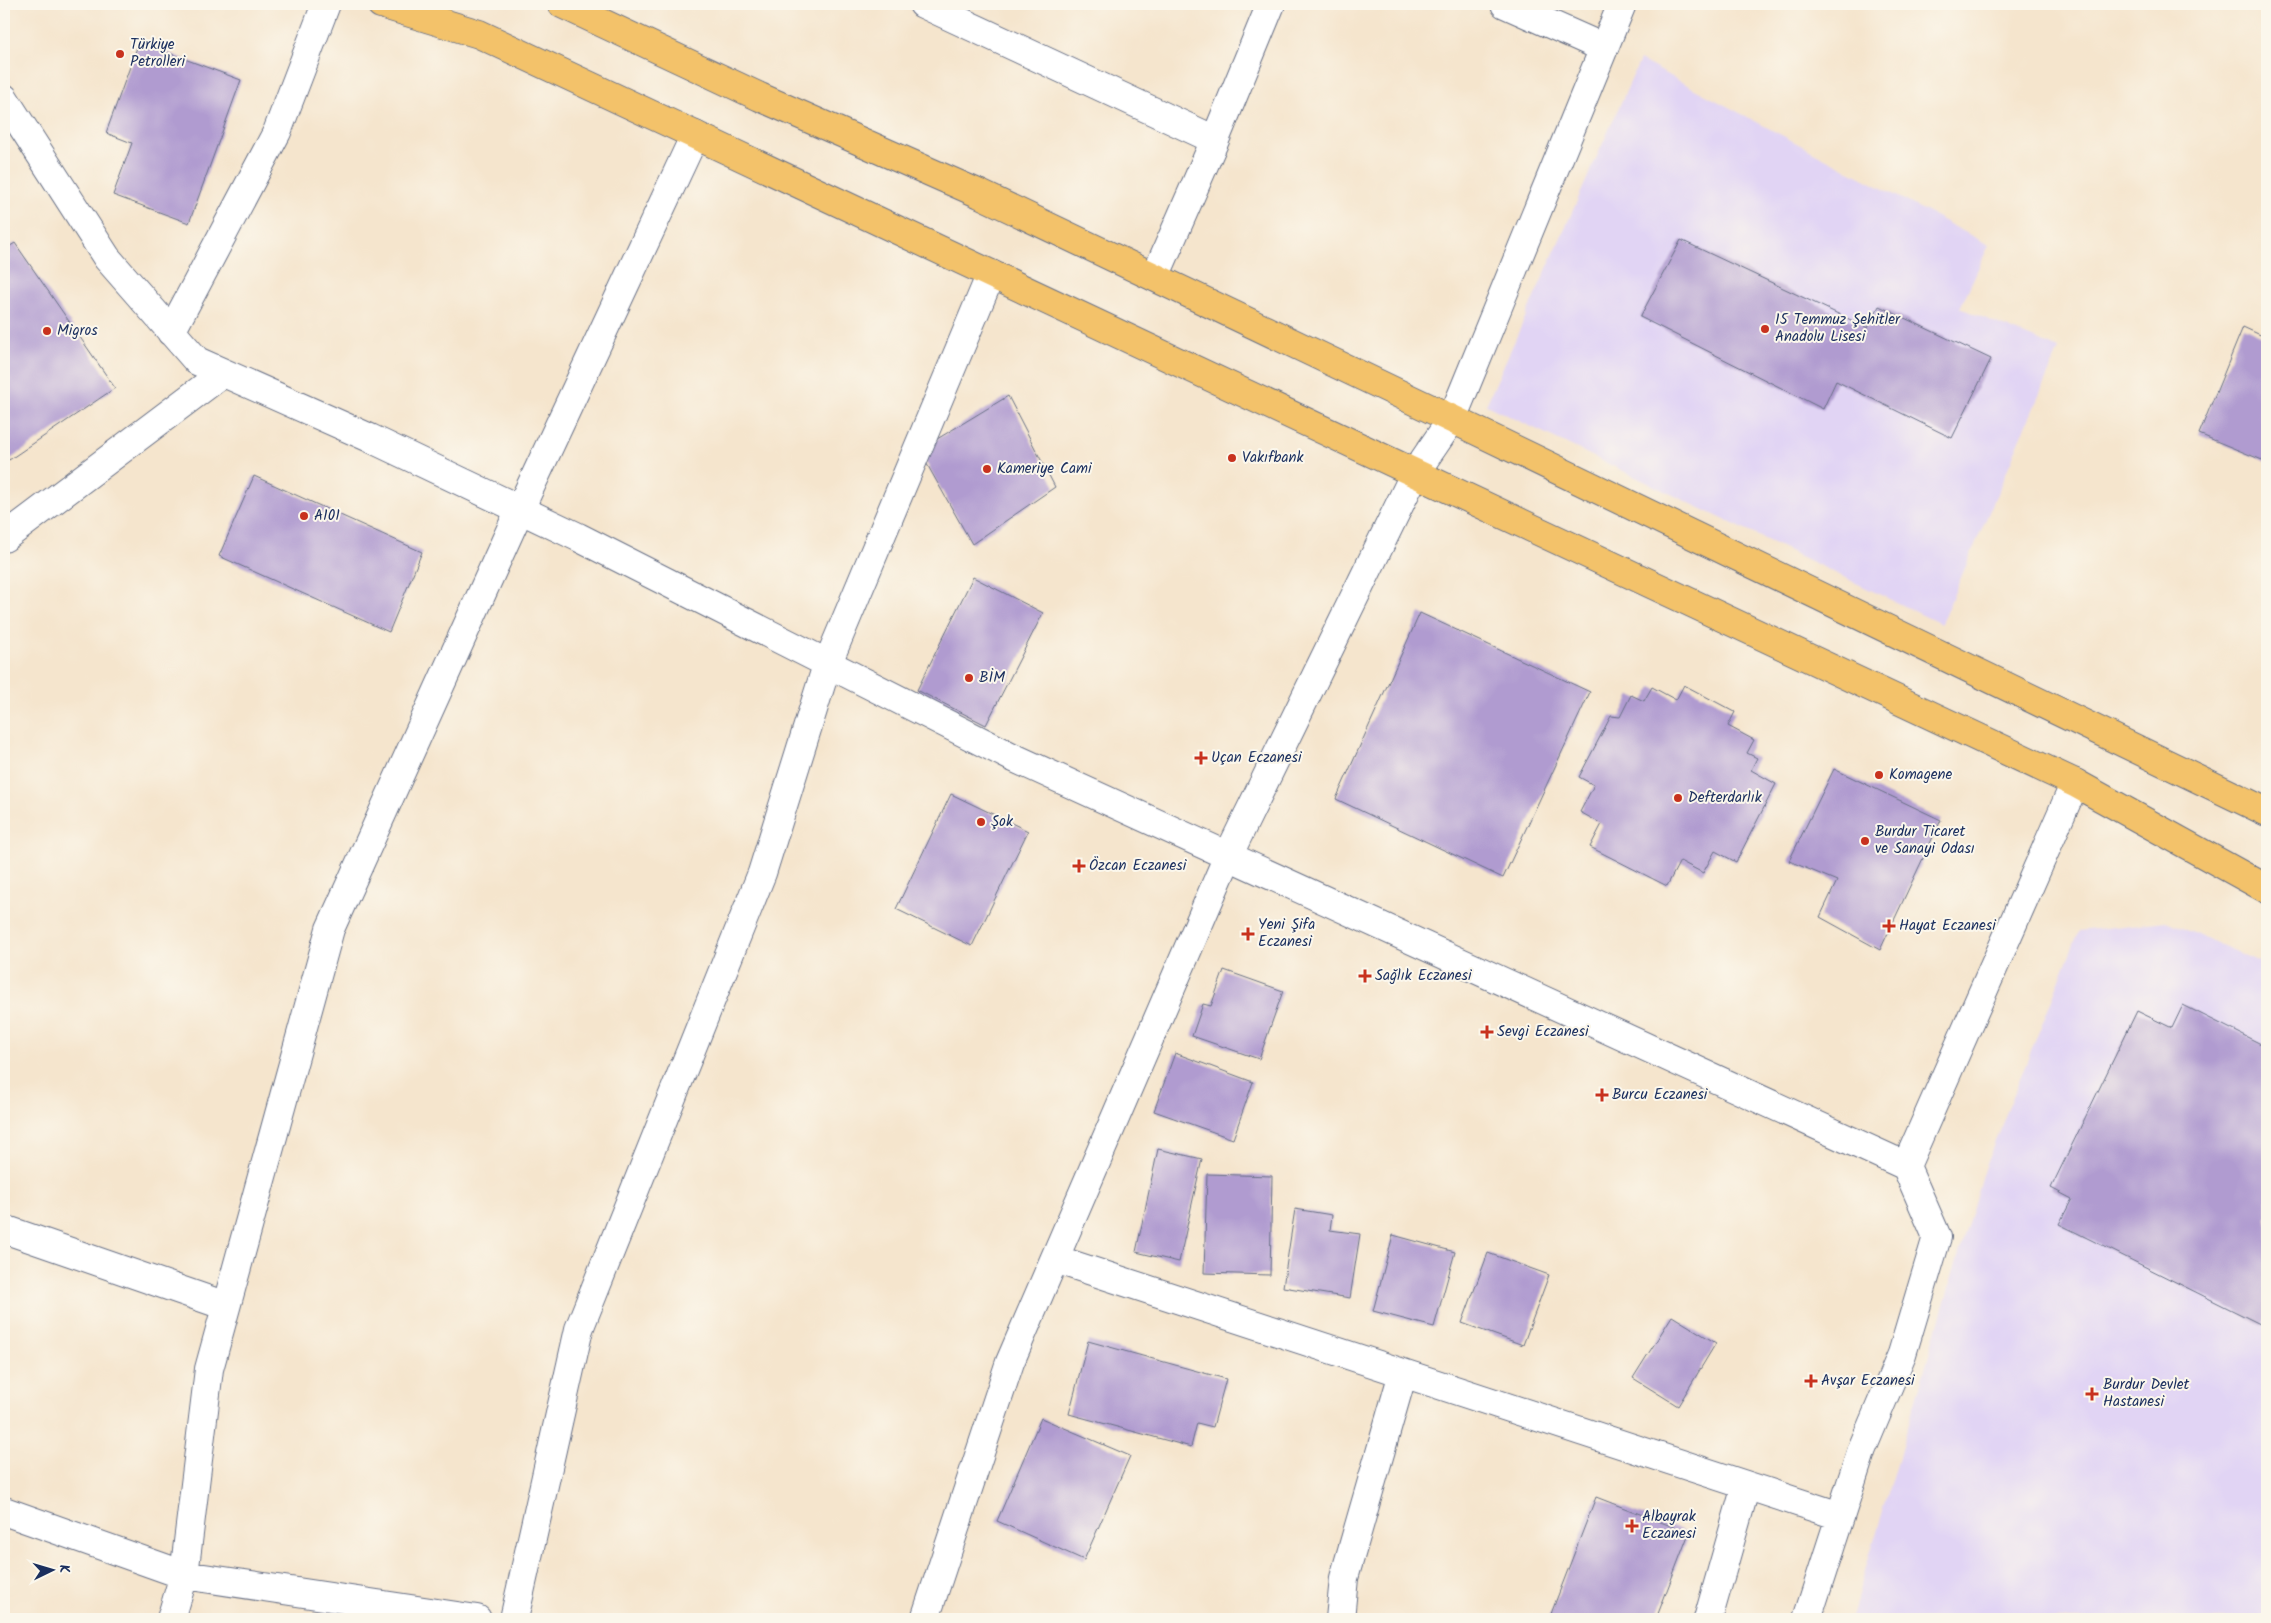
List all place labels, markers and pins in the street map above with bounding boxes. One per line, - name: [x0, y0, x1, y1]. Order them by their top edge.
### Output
- place label: Türkiye Petrolleri: [130, 33, 187, 74]
- marker: Türkiye Petrolleri: [114, 48, 126, 60]
- place label: 15 Temmuz Şehitler Anadolu Lisesi: [1775, 308, 1901, 349]
- place label: Migros: [57, 319, 98, 343]
- marker: 15 Temmuz Şehitler Anadolu Lisesi: [1759, 323, 1771, 335]
- marker: Migros: [41, 325, 53, 337]
- place label: Vakıfbank: [1242, 446, 1304, 470]
- marker: Vakıfbank: [1226, 452, 1238, 464]
- place label: Kameriye Cami: [997, 457, 1093, 481]
- marker: Kameriye Cami: [981, 463, 993, 475]
- place label: A101: [314, 504, 340, 528]
- marker: A101: [298, 510, 310, 522]
- place label: BİM: [979, 666, 1005, 690]
- marker: BİM: [963, 672, 975, 684]
- place label: Uçan Eczanesi: [1211, 746, 1303, 770]
- marker: Uçan Eczanesi: [1195, 752, 1207, 764]
- place label: Komagene: [1889, 763, 1953, 787]
- marker: Komagene: [1873, 769, 1885, 781]
- place label: Defterdarlık: [1688, 786, 1763, 810]
- marker: Defterdarlık: [1672, 792, 1684, 804]
- place label: Şok: [991, 810, 1014, 834]
- marker: Şok: [975, 816, 987, 828]
- place label: Burdur Ticaret ve Sanayi Odası: [1875, 820, 1975, 861]
- marker: Burdur Ticaret ve Sanayi Odası: [1859, 835, 1871, 847]
- place label: Özcan Eczanesi: [1089, 854, 1188, 878]
- marker: Özcan Eczanesi: [1073, 860, 1085, 872]
- place label: Yeni Şifa Eczanesi: [1258, 913, 1315, 954]
- place label: Hayat Eczanesi: [1899, 914, 1997, 938]
- marker: Hayat Eczanesi: [1883, 920, 1895, 932]
- marker: Yeni Şifa Eczanesi: [1242, 928, 1254, 940]
- place label: Sağlık Eczanesi: [1375, 964, 1473, 988]
- marker: Sağlık Eczanesi: [1359, 970, 1371, 982]
- place label: Sevgi Eczanesi: [1497, 1020, 1590, 1044]
- marker: Sevgi Eczanesi: [1481, 1026, 1493, 1038]
- place label: Burcu Eczanesi: [1612, 1083, 1709, 1107]
- marker: Burcu Eczanesi: [1596, 1089, 1608, 1101]
- place label: Avşar Eczanesi: [1821, 1369, 1916, 1393]
- place label: Burdur Devlet Hastanesi: [2103, 1373, 2190, 1414]
- marker: Avşar Eczanesi: [1805, 1375, 1817, 1387]
- marker: Burdur Devlet Hastanesi: [2085, 1387, 2099, 1401]
- place label: Albayrak Eczanesi: [1642, 1505, 1697, 1546]
- marker: Albayrak Eczanesi: [1626, 1520, 1638, 1532]

